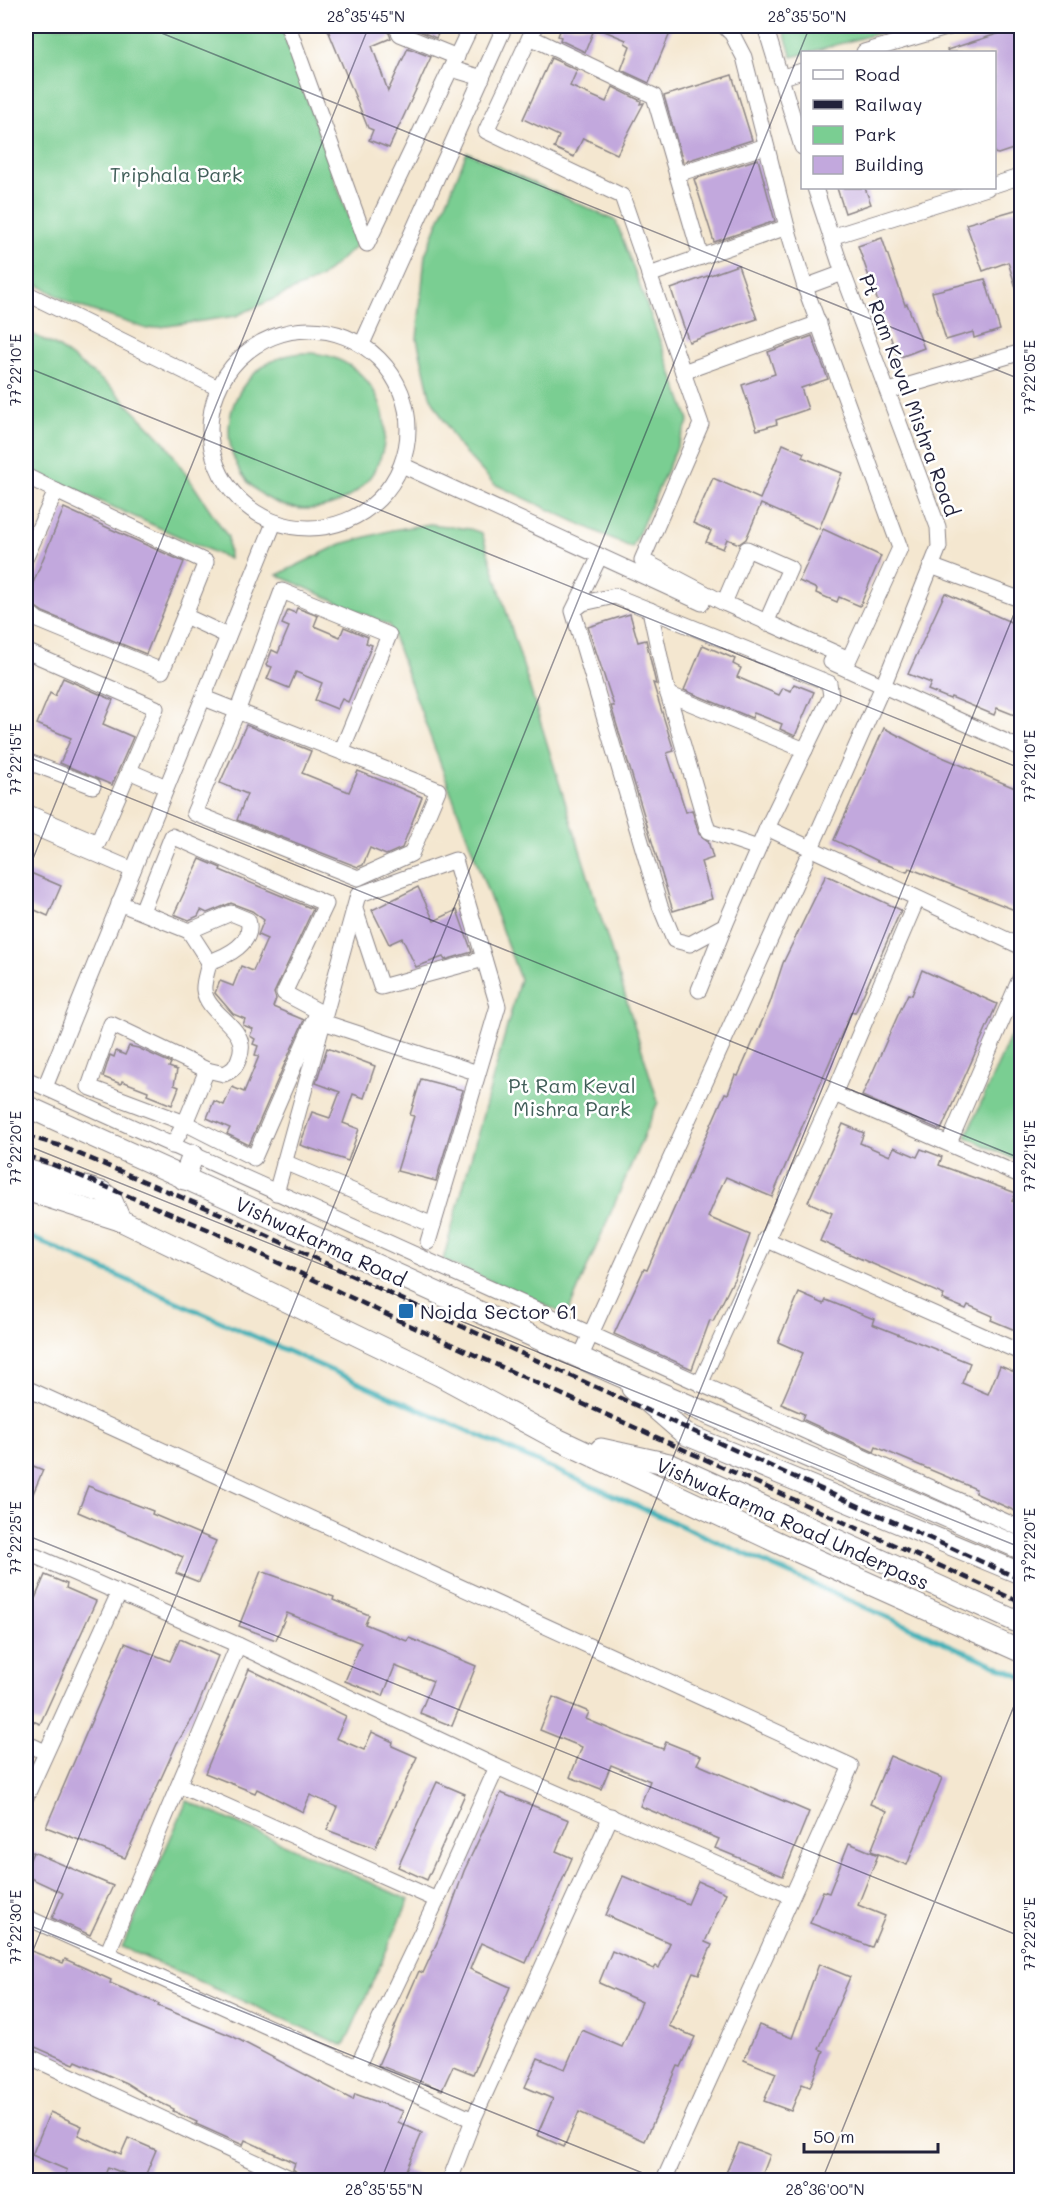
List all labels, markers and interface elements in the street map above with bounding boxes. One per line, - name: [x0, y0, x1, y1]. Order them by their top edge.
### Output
- text: 28°35'45"N: [327, 6, 405, 26]
- text: 28°35'50"N: [768, 6, 846, 26]
- legend: [801, 51, 996, 189]
- text: Road: [855, 62, 900, 86]
- text: Railway: [855, 92, 922, 116]
- text: Park: [855, 122, 896, 146]
- text: Building: [855, 152, 923, 176]
- park label: Triphala Park: [110, 161, 242, 187]
- street label: Pt Ram Keval Mishra Road: [854, 270, 966, 520]
- text: 77°22'10"E: [5, 333, 25, 406]
- text: 77°22'05"E: [1019, 339, 1039, 414]
- text: 77°22'15"E: [5, 723, 25, 795]
- text: 77°22'10"E: [1019, 729, 1039, 802]
- park label: Pt Ram Keval Mishra Park: [508, 1072, 636, 1121]
- text: 77°22'20"E: [5, 1111, 25, 1185]
- text: 77°22'15"E: [1019, 1120, 1039, 1192]
- street label: Vishwakarma Road: [231, 1190, 411, 1292]
- place label: Noida Sector 61: [420, 1298, 578, 1324]
- marker: Noida Sector 61: [397, 1302, 415, 1320]
- street label: Vishwakarma Road Underpass: [653, 1451, 933, 1595]
- text: 77°22'25"E: [5, 1501, 25, 1575]
- text: 77°22'20"E: [1019, 1508, 1039, 1582]
- text: 77°22'30"E: [5, 1889, 25, 1964]
- text: 77°22'25"E: [1019, 1897, 1039, 1971]
- scale bar: [804, 2116, 938, 2154]
- text: 50 m: [813, 2124, 855, 2148]
- text: 28°35'55"N: [345, 2179, 423, 2199]
- text: 28°36'00"N: [785, 2179, 865, 2199]

